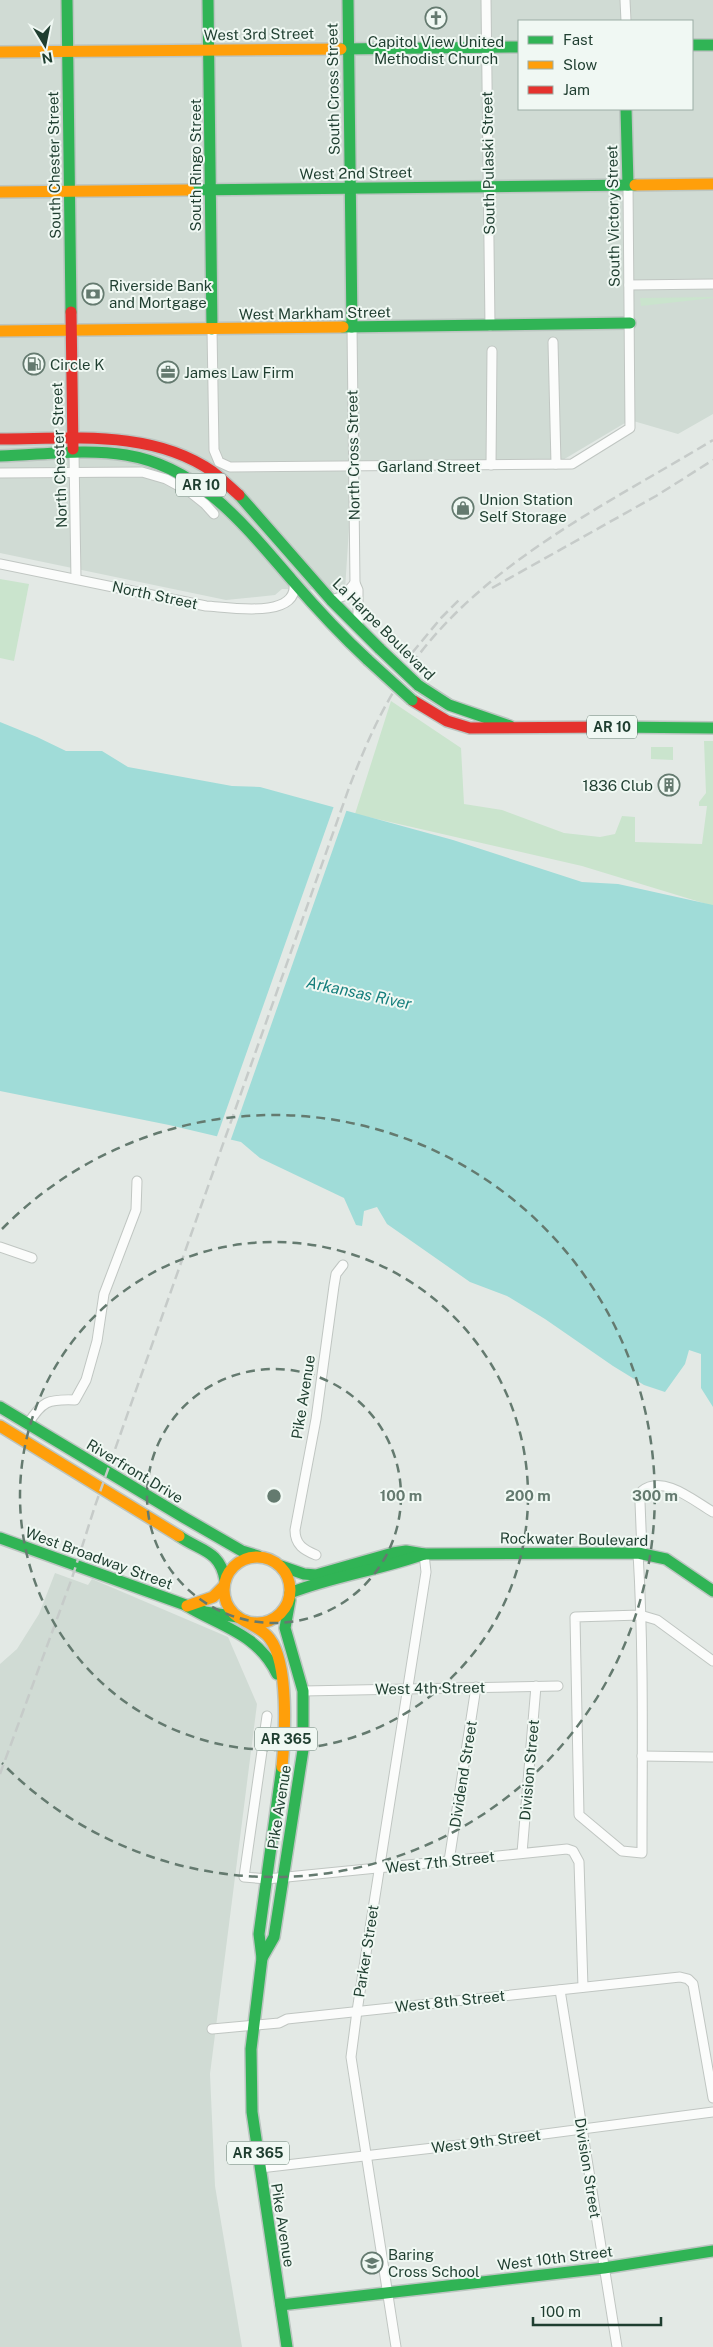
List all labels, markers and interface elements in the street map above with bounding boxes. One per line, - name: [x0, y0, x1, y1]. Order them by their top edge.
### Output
- church icon: Capitol View United Methodist Church: [424, 6, 448, 30]
- north arrow: [20, 20, 70, 70]
- legend: [518, 20, 693, 110]
- street label: South Cross Street: [323, 22, 343, 155]
- street label: West 3rd Street: [204, 25, 315, 43]
- text: Fast: [563, 31, 593, 48]
- place label: Capitol View United Methodist Church: [368, 33, 504, 67]
- text: N: [40, 49, 54, 67]
- text: Slow: [563, 56, 598, 73]
- text: Jam: [563, 81, 590, 98]
- street label: South Chester Street: [44, 91, 64, 239]
- street label: South Pulaski Street: [478, 91, 498, 235]
- street label: South Ringo Street: [187, 98, 204, 231]
- street label: South Victory Street: [603, 145, 623, 287]
- street label: West 2nd Street: [299, 164, 413, 182]
- place label: Riverside Bank and Mortgage: [109, 277, 212, 311]
- bank icon: Riverside Bank and Mortgage: [81, 282, 105, 306]
- street label: West Markham Street: [239, 303, 391, 323]
- fuel station icon: Circle K: [22, 352, 46, 376]
- place label: Circle K: [50, 356, 104, 373]
- office icon: James Law Firm: [156, 360, 180, 384]
- place label: James Law Firm: [184, 364, 294, 381]
- street label: North Chester Street: [48, 382, 70, 528]
- street label: North Cross Street: [343, 389, 363, 520]
- street label: Garland Street: [378, 458, 481, 475]
- road number: AR 10: [176, 474, 226, 496]
- place label: Union Station Self Storage: [479, 491, 573, 525]
- shop icon: Union Station Self Storage: [451, 496, 475, 520]
- street label: La Harpe Boulevard: [329, 574, 439, 684]
- street label: North Street: [111, 578, 200, 612]
- road number: AR 10: [587, 716, 637, 739]
- building icon: 1836 Club: [657, 773, 681, 797]
- place label: 1836 Club: [583, 777, 653, 794]
- water label: Arkansas River: [305, 973, 414, 1014]
- street label: Pike Avenue: [288, 1354, 318, 1440]
- street label: Riverfront Drive: [84, 1436, 186, 1506]
- centre of rings: [265, 1487, 283, 1505]
- text: 100 m: [380, 1487, 422, 1504]
- text: 200 m: [505, 1487, 551, 1504]
- text: 300 m: [632, 1487, 678, 1504]
- street label: West Broadway Street: [23, 1523, 175, 1593]
- street label: Rockwater Boulevard: [500, 1529, 648, 1549]
- street label: West 4th Street: [375, 1679, 485, 1697]
- street label: Dividend Street: [446, 1719, 480, 1829]
- street label: Division Street: [516, 1719, 542, 1821]
- road number: AR 365: [255, 1728, 317, 1750]
- street label: Pike Avenue: [264, 1764, 294, 1850]
- street label: West 7th Street: [384, 1848, 496, 1876]
- street label: Parker Street: [350, 1903, 382, 1998]
- street label: West 8th Street: [394, 1987, 506, 2015]
- street label: Division Street: [572, 2117, 604, 2220]
- street label: West 9th Street: [430, 2126, 542, 2156]
- road number: AR 365: [227, 2142, 289, 2164]
- street label: Pike Avenue: [268, 2182, 298, 2268]
- street label: West 10th Street: [496, 2242, 614, 2274]
- place label: Baring Cross School: [388, 2246, 480, 2280]
- school or university icon: Baring Cross School: [360, 2251, 384, 2275]
- scale bar: [533, 2294, 660, 2326]
- text: 100 m: [540, 2303, 581, 2320]

